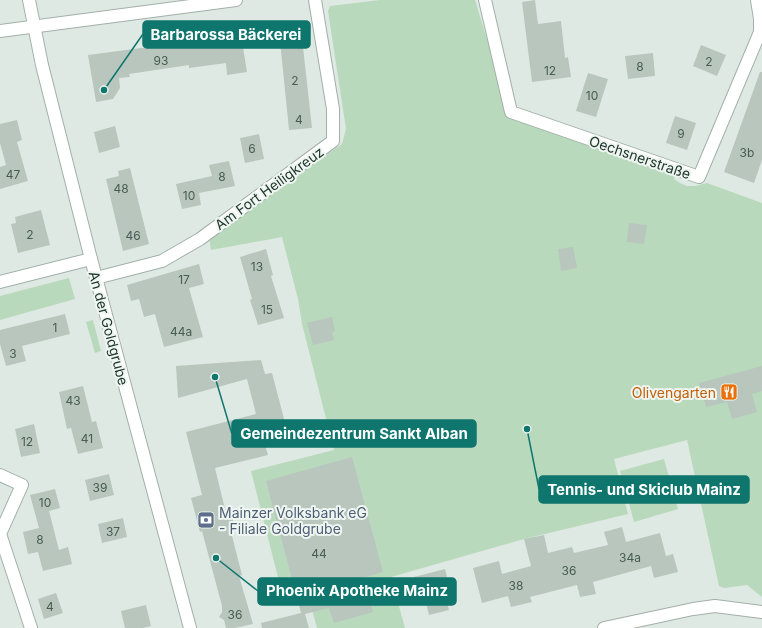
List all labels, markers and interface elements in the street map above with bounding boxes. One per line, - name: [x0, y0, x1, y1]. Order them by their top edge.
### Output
- callout: Barbarossa Bäckerei: [143, 21, 310, 48]
- text: Barbarossa Bäckerei: [151, 25, 301, 44]
- house number: 93: [154, 53, 168, 68]
- house number: 2: [705, 54, 713, 69]
- house number: 8: [636, 59, 644, 74]
- house number: 12: [544, 63, 556, 78]
- house number: 2: [291, 73, 299, 88]
- house number: 10: [586, 88, 598, 103]
- house number: 4: [295, 112, 303, 127]
- house number: 9: [677, 126, 685, 141]
- street label: Oechsnerstraße: [587, 132, 693, 182]
- house number: 6: [248, 141, 256, 156]
- street label: Am Fort Heiligkreuz: [211, 143, 327, 233]
- house number: 3b: [740, 145, 754, 160]
- house number: 47: [6, 167, 20, 182]
- house number: 8: [218, 169, 226, 184]
- house number: 48: [113, 181, 129, 196]
- house number: 10: [183, 188, 195, 203]
- house number: 2: [26, 227, 34, 242]
- house number: 46: [125, 228, 141, 243]
- house number: 13: [251, 259, 263, 274]
- street label: An der Goldgrube: [86, 269, 132, 387]
- house number: 17: [178, 272, 190, 287]
- house number: 15: [261, 302, 273, 317]
- house number: 1: [53, 320, 57, 335]
- house number: 44a: [170, 324, 192, 339]
- house number: 3: [9, 346, 17, 361]
- restaurant icon: Olivengarten: [719, 382, 739, 402]
- place label: Olivengarten: [632, 384, 716, 401]
- house number: 43: [65, 393, 81, 408]
- callout: Gemeindezentrum Sankt Alban: [232, 420, 476, 447]
- text: Gemeindezentrum Sankt Alban: [240, 424, 468, 443]
- house number: 41: [81, 431, 93, 446]
- house number: 12: [21, 434, 33, 449]
- callout: Tennis- und Skiclub Mainz: [539, 476, 749, 503]
- house number: 39: [93, 480, 107, 495]
- text: Tennis- und Skiclub Mainz: [547, 480, 741, 499]
- house number: 10: [39, 495, 51, 510]
- place label: Mainzer Volksbank eG - Filiale Goldgrube: [219, 504, 367, 537]
- bank icon: Mainzer Volksbank eG - Filiale Goldgrube: [196, 510, 216, 530]
- house number: 37: [106, 524, 120, 539]
- house number: 8: [36, 532, 44, 547]
- house number: 44: [311, 546, 327, 561]
- house number: 34a: [619, 550, 641, 565]
- house number: 36: [562, 563, 576, 578]
- callout: Phoenix Apotheke Mainz: [258, 578, 456, 605]
- house number: 38: [509, 578, 523, 593]
- text: Phoenix Apotheke Mainz: [266, 581, 448, 600]
- house number: 4: [46, 599, 54, 614]
- house number: 36: [228, 607, 242, 622]

